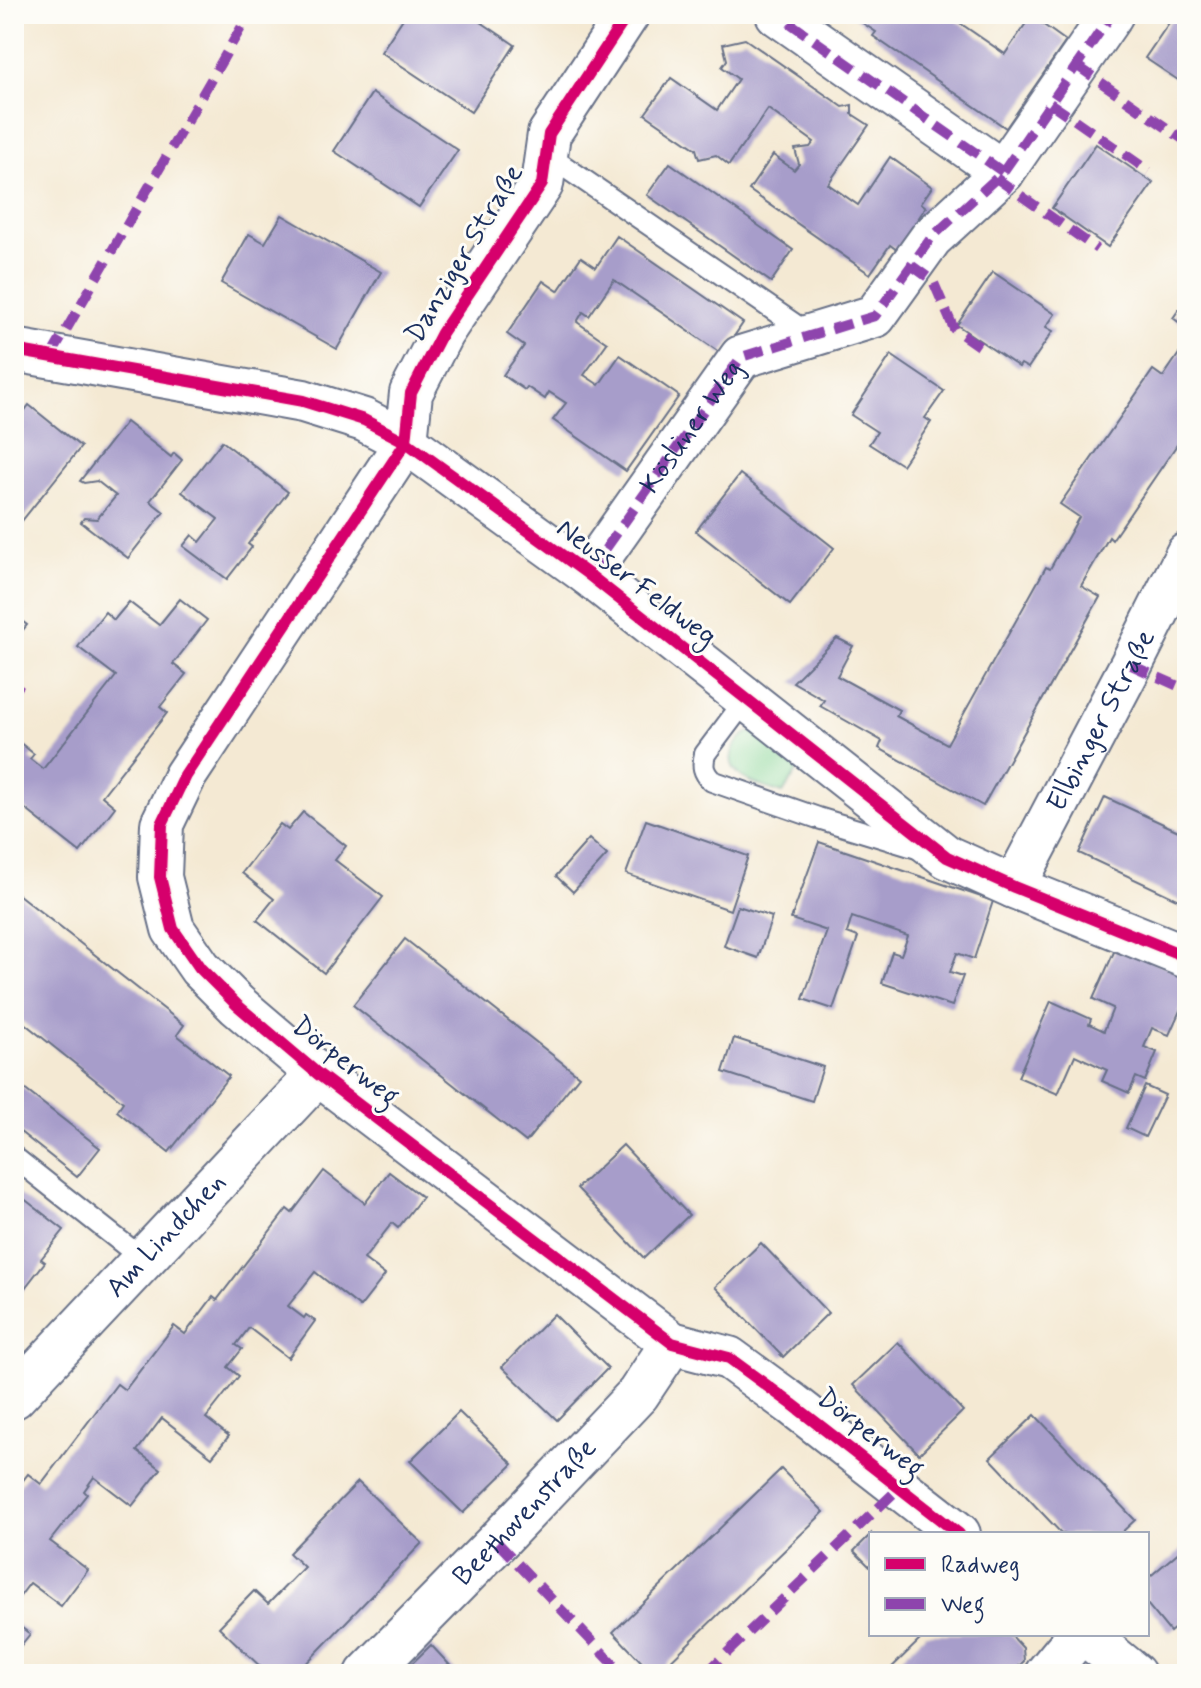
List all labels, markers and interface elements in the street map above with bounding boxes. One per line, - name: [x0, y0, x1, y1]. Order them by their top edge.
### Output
- street label: Danziger Straße: [397, 158, 533, 350]
- street label: Kösliner Weg: [632, 353, 752, 501]
- street label: Neusser Feldweg: [547, 511, 724, 657]
- street label: Elbinger Straße: [1039, 624, 1164, 818]
- street label: Dörperweg: [282, 1008, 407, 1118]
- street label: Am Lindchen: [98, 1165, 234, 1306]
- street label: Dörperweg: [807, 1380, 932, 1490]
- street label: Beethovenstraße: [445, 1430, 605, 1594]
- legend: [869, 1532, 1149, 1636]
- text: Radweg: [941, 1550, 1020, 1581]
- text: Weg: [941, 1590, 985, 1624]

